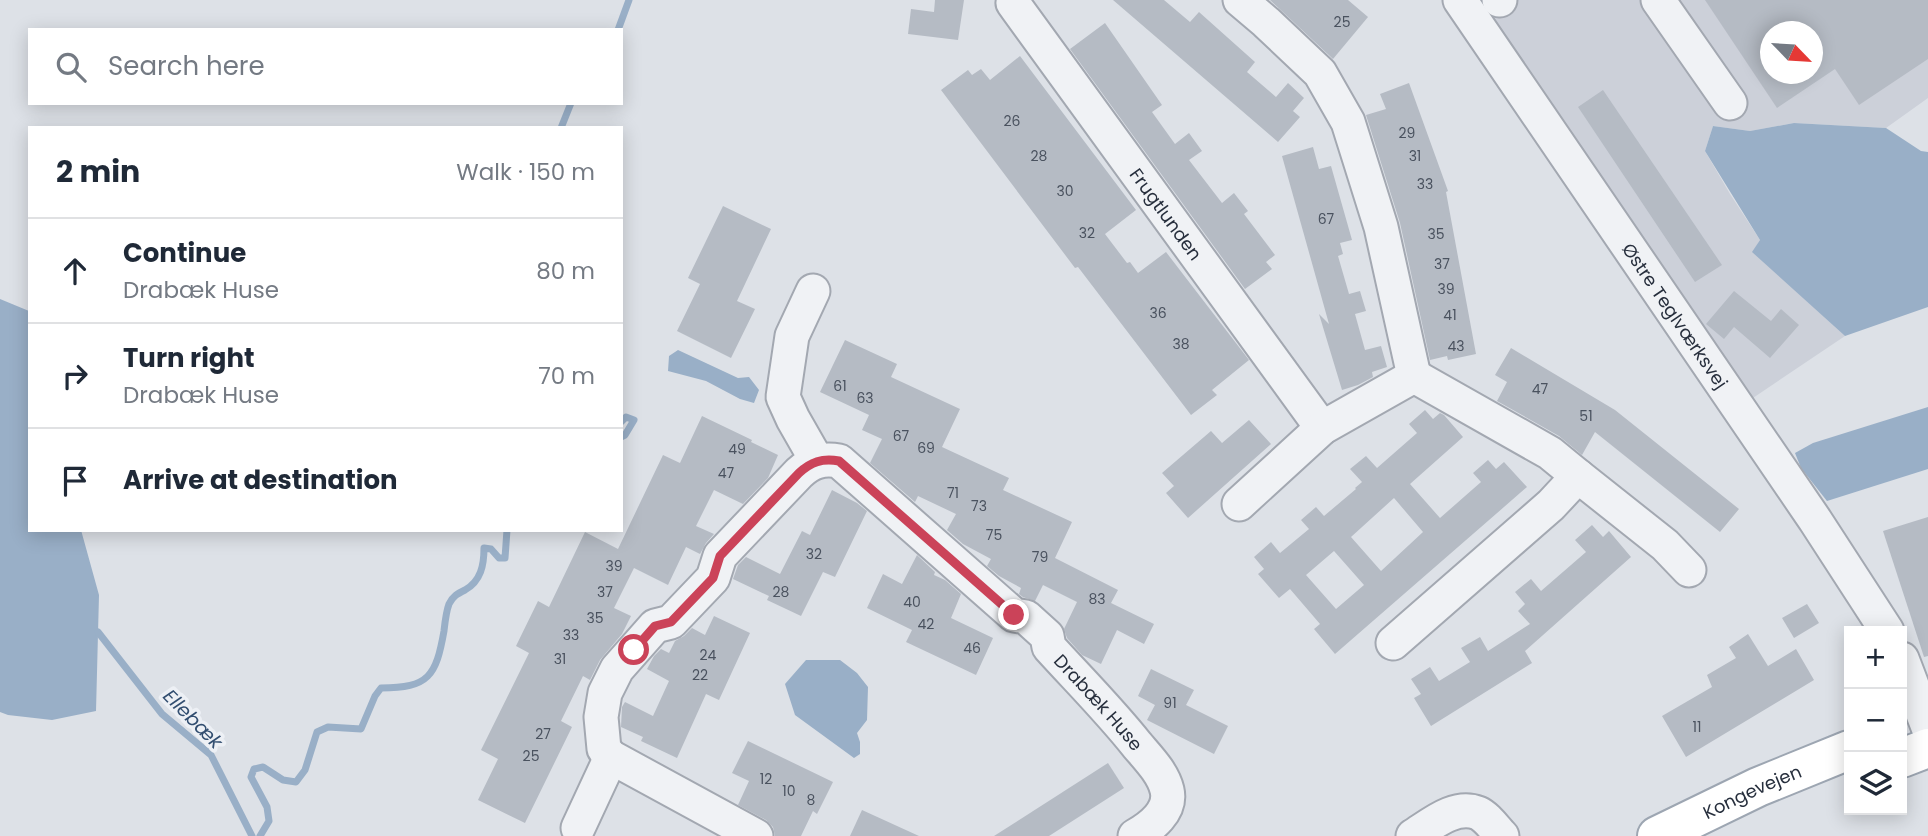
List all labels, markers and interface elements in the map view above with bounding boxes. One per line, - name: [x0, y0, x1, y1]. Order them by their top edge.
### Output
- house number: 25: [1334, 12, 1350, 32]
- north arrow: [1760, 21, 1823, 84]
- search box: [28, 28, 623, 105]
- icon: search: [52, 48, 90, 86]
- text: Search here: [108, 48, 265, 84]
- house number: 26: [1004, 111, 1021, 131]
- house number: 29: [1399, 123, 1415, 143]
- house number: 28: [1031, 146, 1048, 166]
- house number: 31: [1409, 146, 1421, 166]
- text: 2 min: [56, 150, 140, 193]
- text: Walk · 150 m: [456, 156, 595, 188]
- street label: Frugtlunden: [1124, 163, 1208, 265]
- house number: 33: [1417, 174, 1433, 194]
- house number: 30: [1056, 181, 1074, 201]
- house number: 67: [1318, 209, 1335, 229]
- house number: 32: [1079, 223, 1095, 243]
- house number: 35: [1427, 224, 1445, 244]
- text: Continue: [123, 235, 246, 271]
- street label: Østre Teglværksvej: [1617, 238, 1734, 393]
- icon: ahead: [56, 252, 94, 290]
- house number: 37: [1434, 254, 1450, 274]
- text: 80 m: [536, 255, 595, 287]
- text: Drabæk Huse: [123, 274, 279, 306]
- house number: 39: [1437, 279, 1455, 299]
- house number: 36: [1149, 303, 1167, 323]
- house number: 41: [1443, 305, 1457, 325]
- house number: 38: [1172, 334, 1190, 354]
- house number: 43: [1447, 336, 1465, 356]
- text: Turn right: [123, 340, 255, 376]
- icon: right: [56, 357, 94, 395]
- text: 70 m: [538, 360, 595, 392]
- house number: 61: [833, 376, 847, 396]
- text: Drabæk Huse: [123, 379, 279, 411]
- house number: 47: [1532, 379, 1549, 399]
- house number: 63: [856, 388, 874, 408]
- house number: 51: [1579, 406, 1593, 426]
- house number: 67: [893, 426, 910, 446]
- house number: 69: [917, 438, 935, 458]
- house number: 49: [728, 439, 746, 459]
- icon: arrive: [56, 462, 94, 500]
- text: Arrive at destination: [123, 462, 398, 498]
- house number: 47: [718, 463, 735, 483]
- house number: 71: [947, 483, 959, 503]
- house number: 73: [971, 496, 987, 516]
- house number: 75: [986, 525, 1002, 545]
- house number: 32: [806, 544, 822, 564]
- house number: 79: [1032, 547, 1048, 567]
- house number: 39: [605, 556, 623, 576]
- house number: 37: [597, 582, 613, 602]
- house number: 28: [773, 582, 790, 602]
- house number: 83: [1088, 589, 1106, 609]
- house number: 40: [903, 592, 921, 612]
- route end: [998, 599, 1029, 630]
- house number: 35: [586, 608, 604, 628]
- house number: 42: [918, 614, 934, 634]
- house number: 33: [563, 625, 579, 645]
- map controls: [1844, 626, 1907, 815]
- button: +: [1844, 626, 1907, 689]
- route start: [618, 634, 649, 665]
- house number: 46: [963, 638, 981, 658]
- house number: 24: [700, 645, 717, 665]
- street label: Drabæk Huse: [1049, 648, 1149, 756]
- house number: 31: [554, 649, 566, 669]
- house number: 22: [692, 665, 708, 685]
- water label: Ellebæk: [157, 683, 230, 756]
- button: −: [1844, 689, 1907, 752]
- house number: 91: [1163, 693, 1177, 713]
- house number: 11: [1693, 717, 1701, 737]
- house number: 27: [535, 724, 551, 744]
- house number: 25: [523, 746, 539, 766]
- button: layers: [1844, 752, 1907, 815]
- street label: Kongevejen: [1698, 758, 1805, 824]
- house number: 12: [760, 769, 772, 789]
- house number: 10: [782, 781, 796, 801]
- house number: 8: [807, 790, 816, 810]

